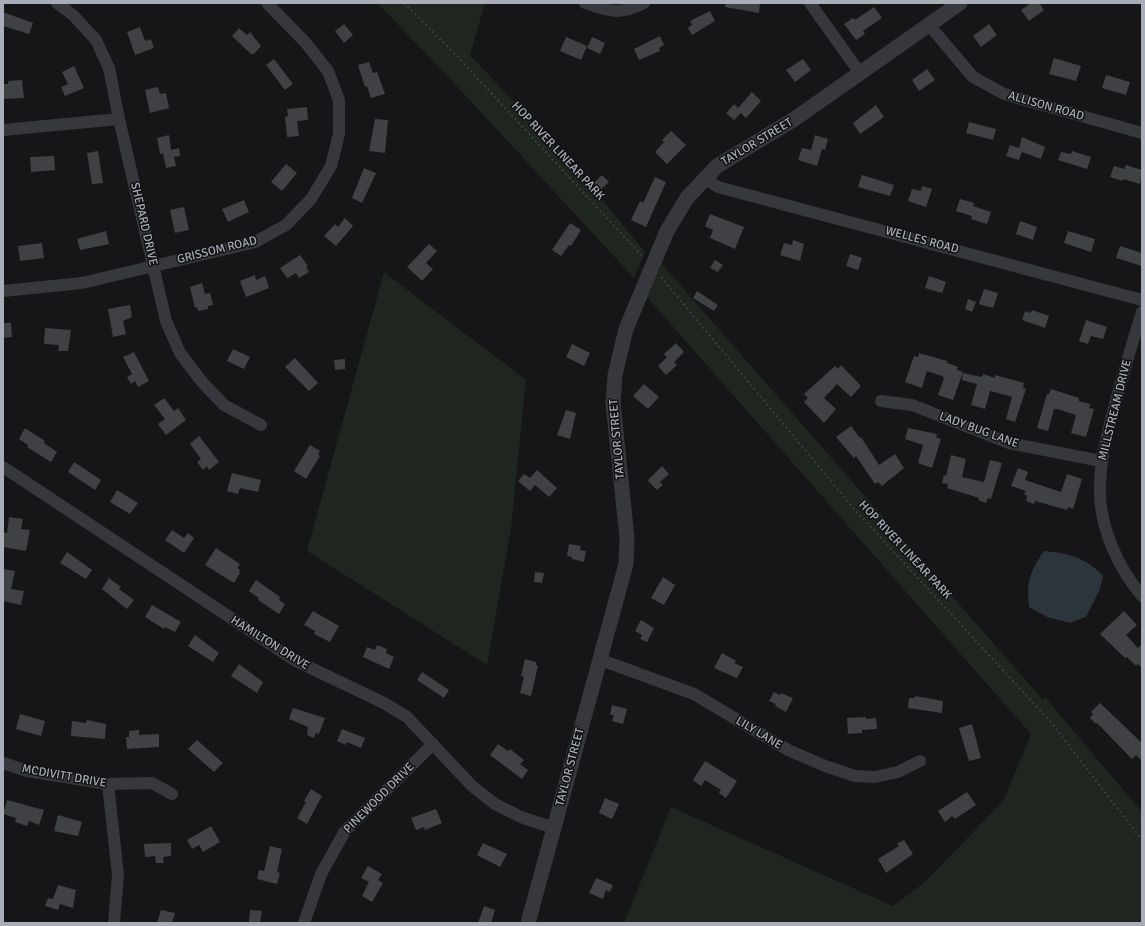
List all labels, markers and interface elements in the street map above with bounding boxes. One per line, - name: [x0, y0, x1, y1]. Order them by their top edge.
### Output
- street label: ALLISON ROAD: [1006, 88, 1086, 124]
- street label: HOP RIVER LINEAR PARK: [508, 99, 608, 203]
- street label: TAYLOR STREET: [719, 115, 795, 169]
- street label: SHEPARD DRIVE: [127, 181, 161, 267]
- street label: WELLES ROAD: [884, 223, 961, 257]
- street label: GRISSOM ROAD: [175, 233, 259, 267]
- street label: MILLSTREAM DRIVE: [1095, 358, 1135, 462]
- street label: TAYLOR STREET: [606, 398, 628, 480]
- street label: LADY BUG LANE: [937, 409, 1021, 451]
- street label: HOP RIVER LINEAR PARK: [855, 498, 955, 602]
- street label: HAMILTON DRIVE: [228, 613, 312, 673]
- street label: LILY LANE: [733, 713, 785, 753]
- street label: TAYLOR STREET: [552, 726, 588, 808]
- street label: PINEWOOD DRIVE: [341, 759, 418, 836]
- street label: MCDIVITT DRIVE: [21, 761, 108, 791]

